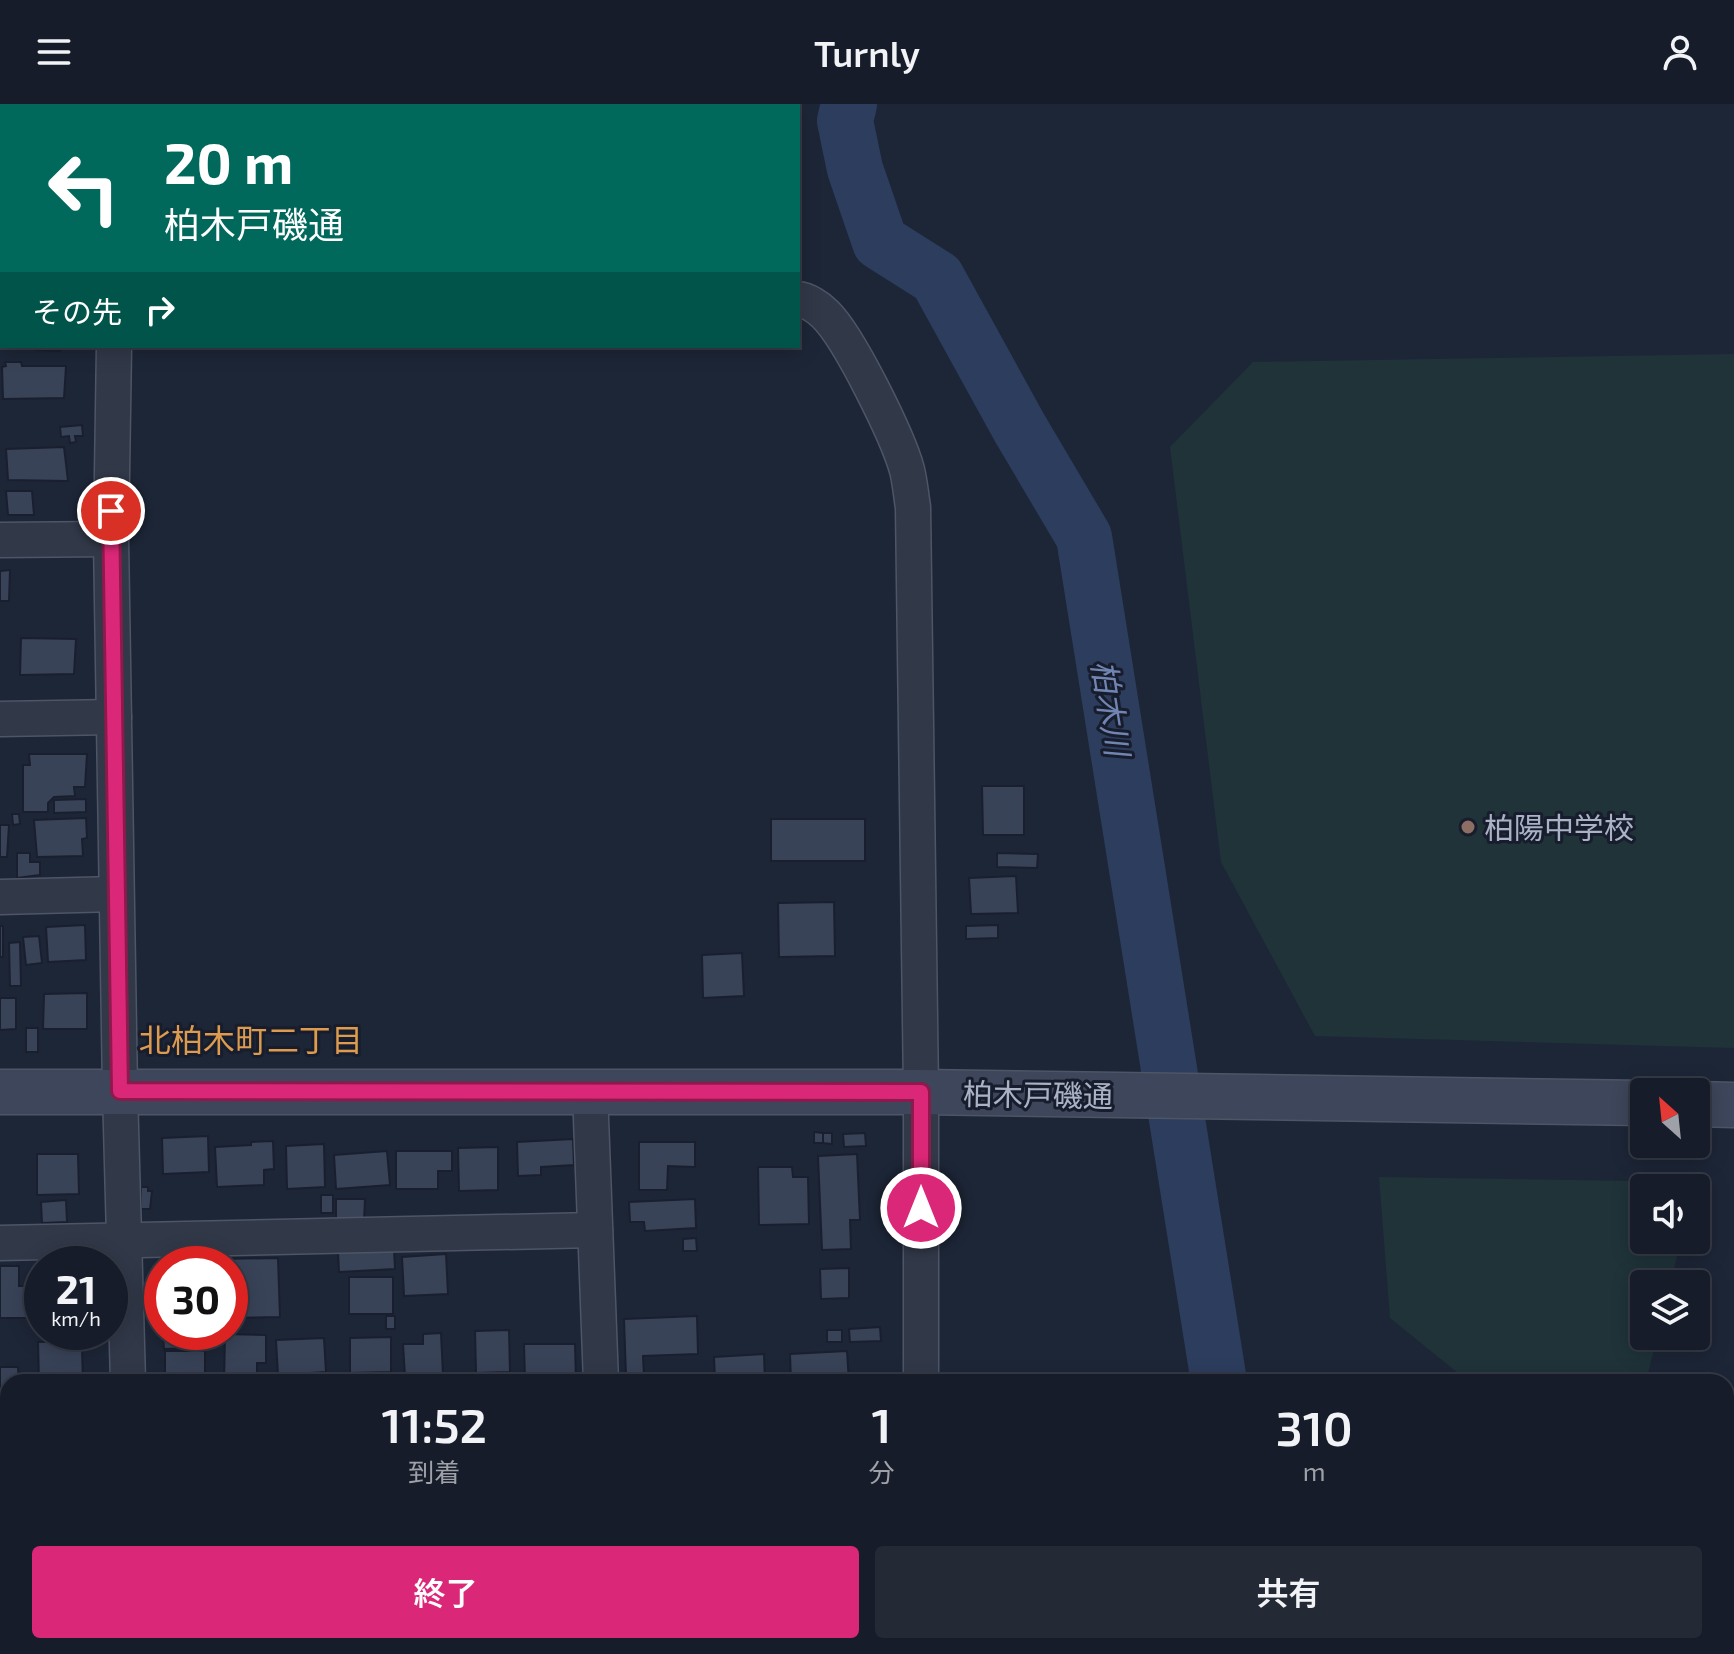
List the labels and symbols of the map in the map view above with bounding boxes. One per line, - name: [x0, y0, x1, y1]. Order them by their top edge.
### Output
- pin: [77, 477, 145, 545]
- water label: 柏木川: [1086, 658, 1139, 761]
- place label: 柏陽中学校: [1484, 809, 1634, 845]
- marker: 柏陽中学校: [1459, 818, 1477, 836]
- district label: 北柏木町二丁目: [139, 1020, 363, 1058]
- street label: 柏木戸磯通: [963, 1075, 1113, 1113]
- north arrow: [1630, 1078, 1710, 1158]
- position arrow: [879, 1166, 963, 1250]
- speed limit sign: 30: [144, 1246, 248, 1350]

